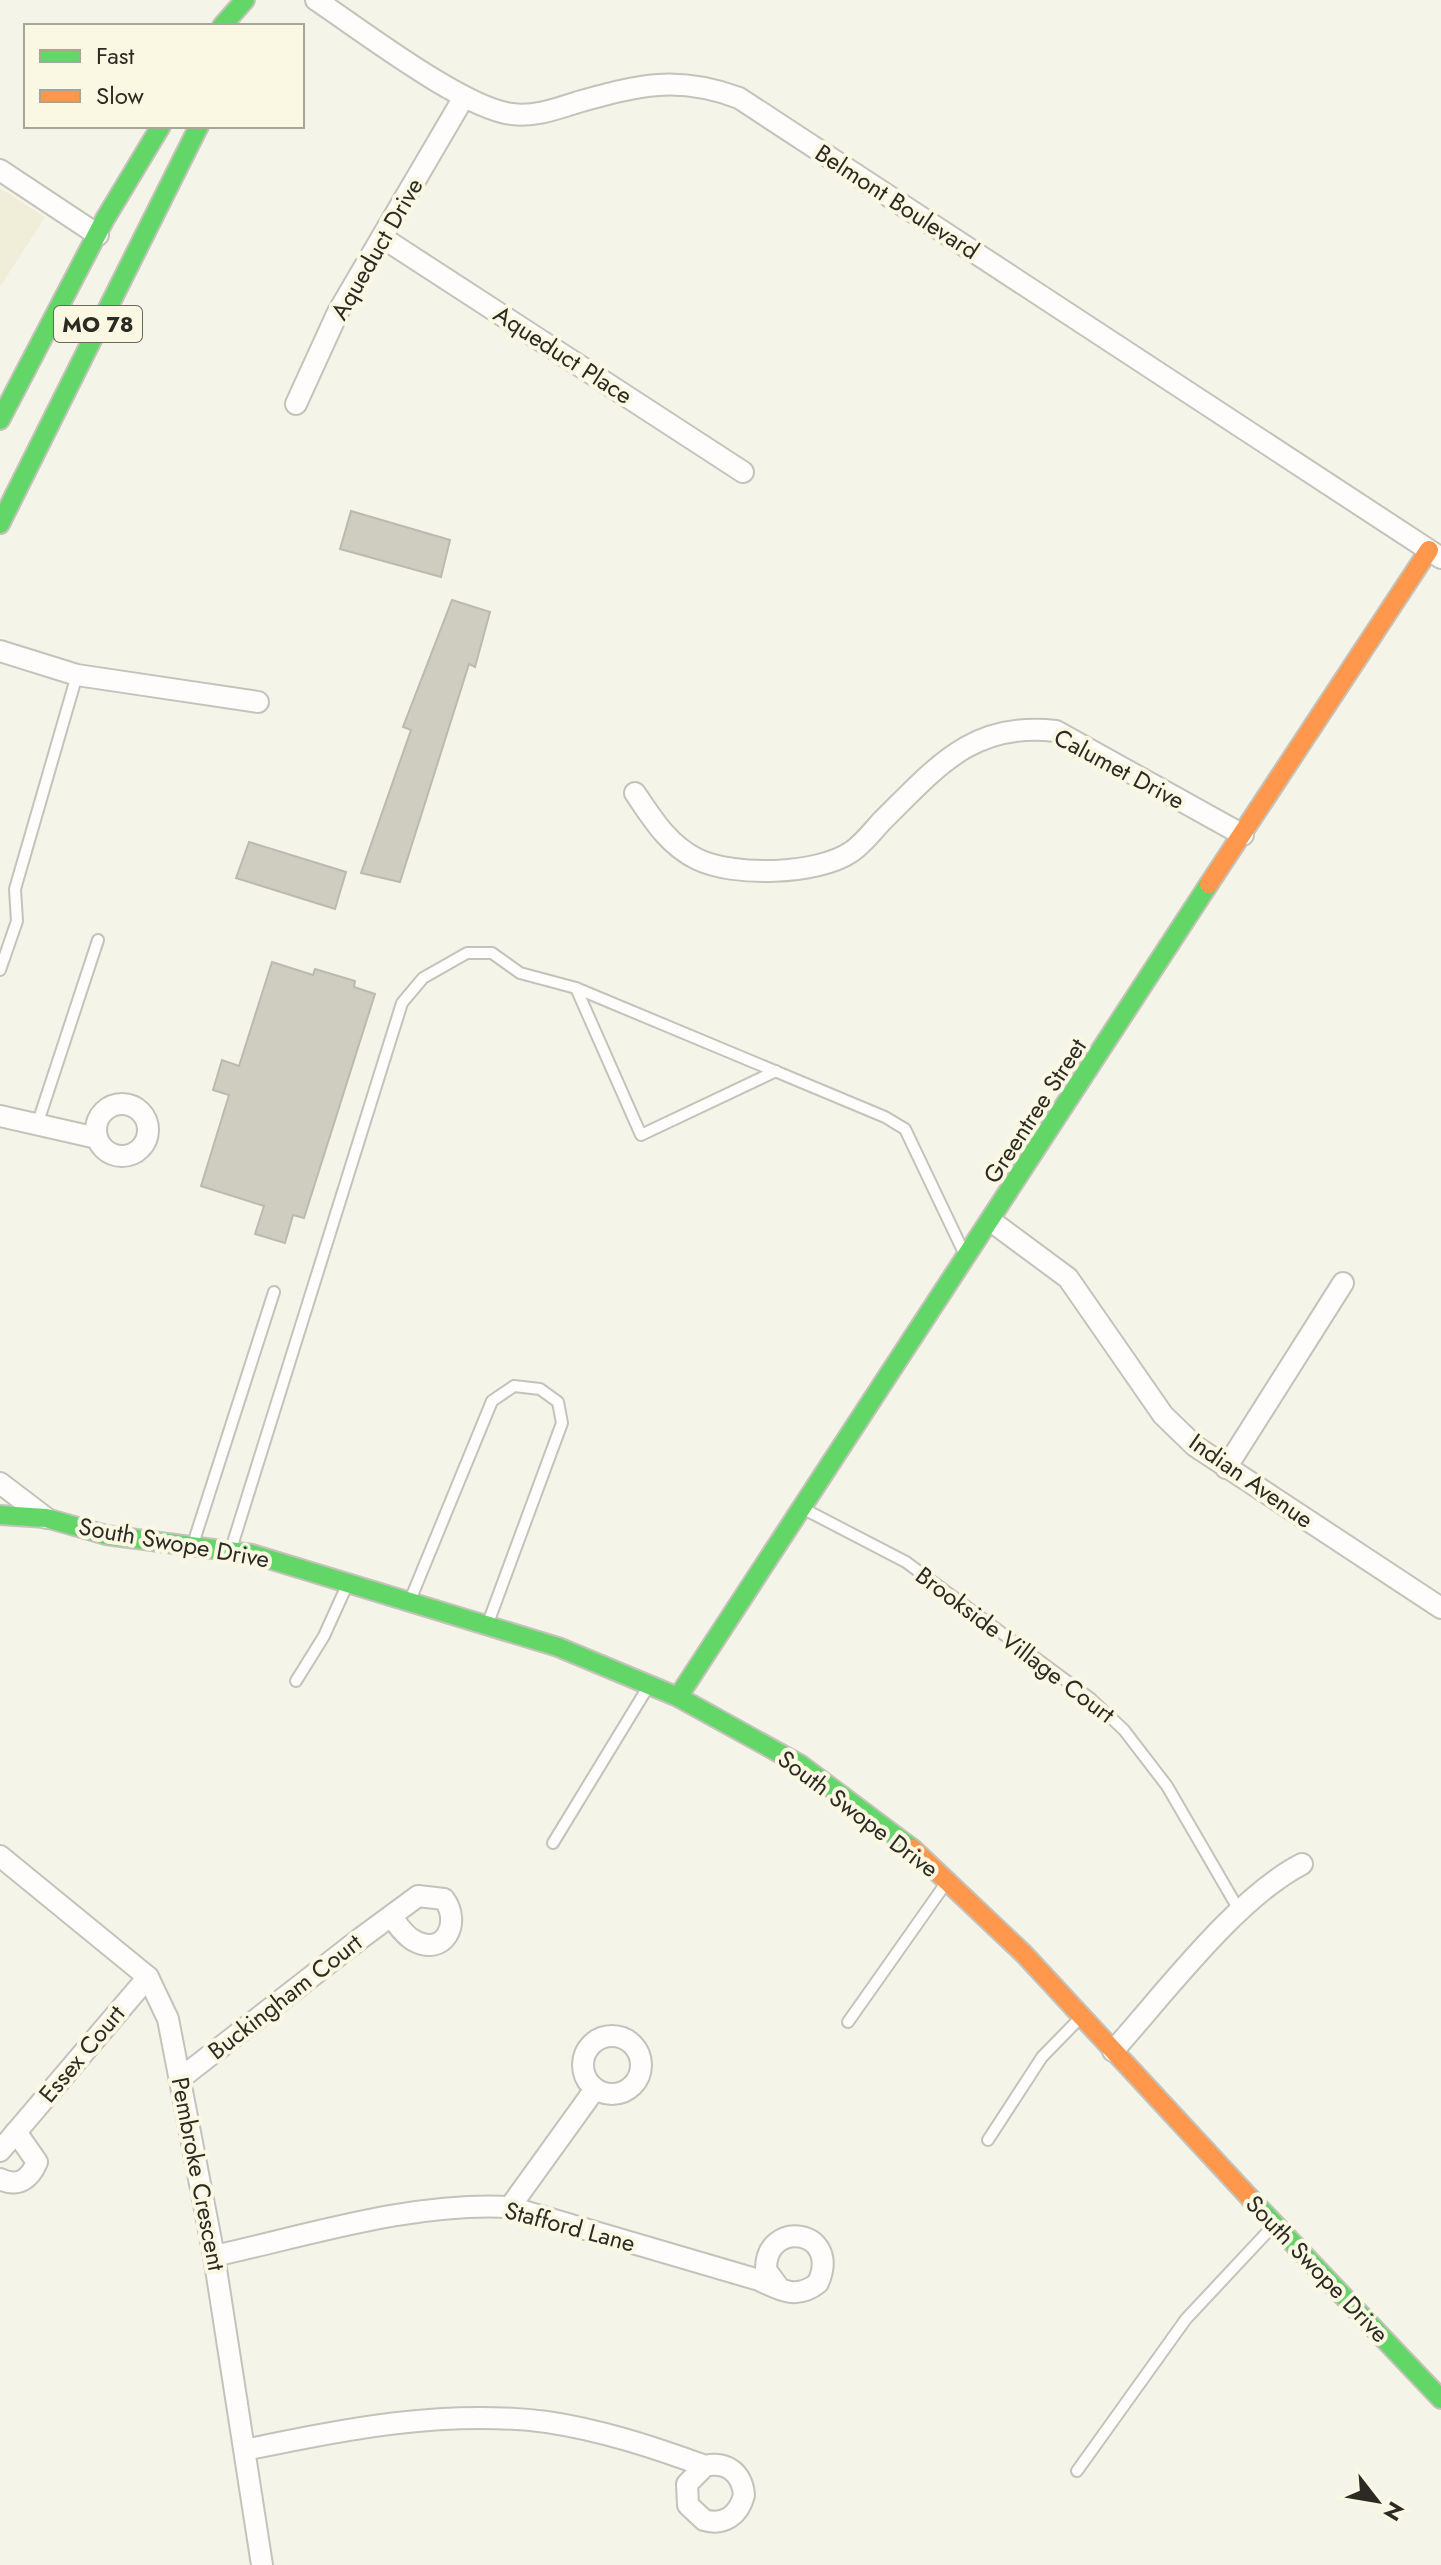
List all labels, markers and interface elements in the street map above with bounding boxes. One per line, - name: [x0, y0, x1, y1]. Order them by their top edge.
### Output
- legend: [24, 24, 304, 128]
- text: Fast: [96, 38, 134, 73]
- text: Slow: [96, 78, 144, 113]
- street label: Belmont Boulevard: [808, 135, 986, 268]
- street label: Aqueduct Drive: [322, 171, 431, 326]
- street label: Aqueduct Place: [487, 297, 640, 413]
- road number: MO 78: [54, 306, 142, 342]
- street label: Calumet Drive: [1048, 719, 1191, 818]
- street label: Greentree Street: [975, 1031, 1095, 1190]
- street label: Indian Avenue: [1182, 1425, 1321, 1536]
- street label: South Swope Drive: [76, 1508, 272, 1577]
- street label: Brookside Village Court: [908, 1558, 1122, 1731]
- street label: South Swope Drive: [771, 1741, 946, 1886]
- street label: Buckingham Court: [200, 1925, 369, 2068]
- street label: Essex Court: [30, 1997, 133, 2110]
- street label: Pembroke Crescent: [163, 2074, 234, 2274]
- street label: South Swope Drive: [1238, 2187, 1397, 2350]
- street label: Stafford Lane: [501, 2192, 639, 2261]
- north arrow: [1337, 2461, 1417, 2541]
- text: N: [1376, 2496, 1412, 2527]

